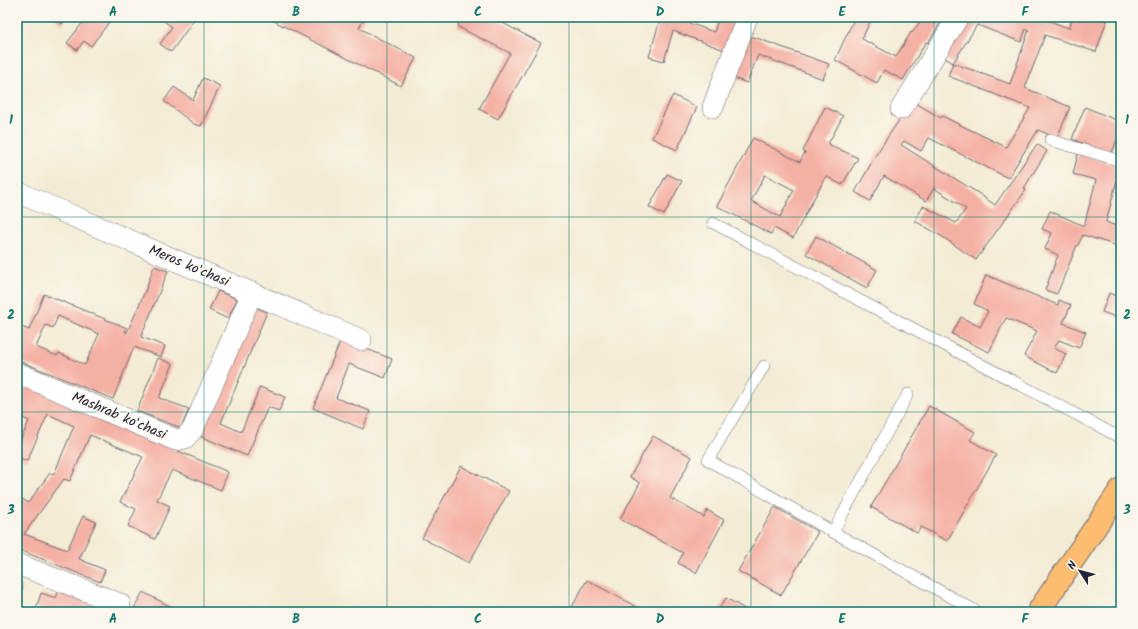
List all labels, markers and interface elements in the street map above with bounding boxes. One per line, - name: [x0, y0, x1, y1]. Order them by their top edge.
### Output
- text: A: [109, 2, 117, 23]
- text: B: [292, 2, 300, 23]
- text: C: [474, 2, 482, 23]
- text: D: [656, 2, 665, 23]
- text: E: [838, 2, 846, 23]
- text: F: [1021, 2, 1029, 23]
- text: 1: [9, 110, 13, 131]
- text: 1: [1125, 110, 1129, 131]
- street label: Meros koʻchasi: [145, 239, 233, 293]
- text: 2: [7, 305, 15, 326]
- text: 2: [1123, 305, 1131, 326]
- street label: Mashrab koʻchasi: [68, 386, 170, 446]
- text: 3: [6, 500, 15, 521]
- text: 3: [1122, 500, 1131, 521]
- north arrow: [1060, 551, 1100, 591]
- text: N: [1063, 558, 1082, 574]
- text: A: [109, 609, 117, 629]
- text: B: [292, 609, 300, 629]
- text: C: [474, 609, 482, 629]
- text: D: [656, 609, 665, 629]
- text: E: [838, 609, 846, 629]
- text: F: [1021, 609, 1029, 629]

